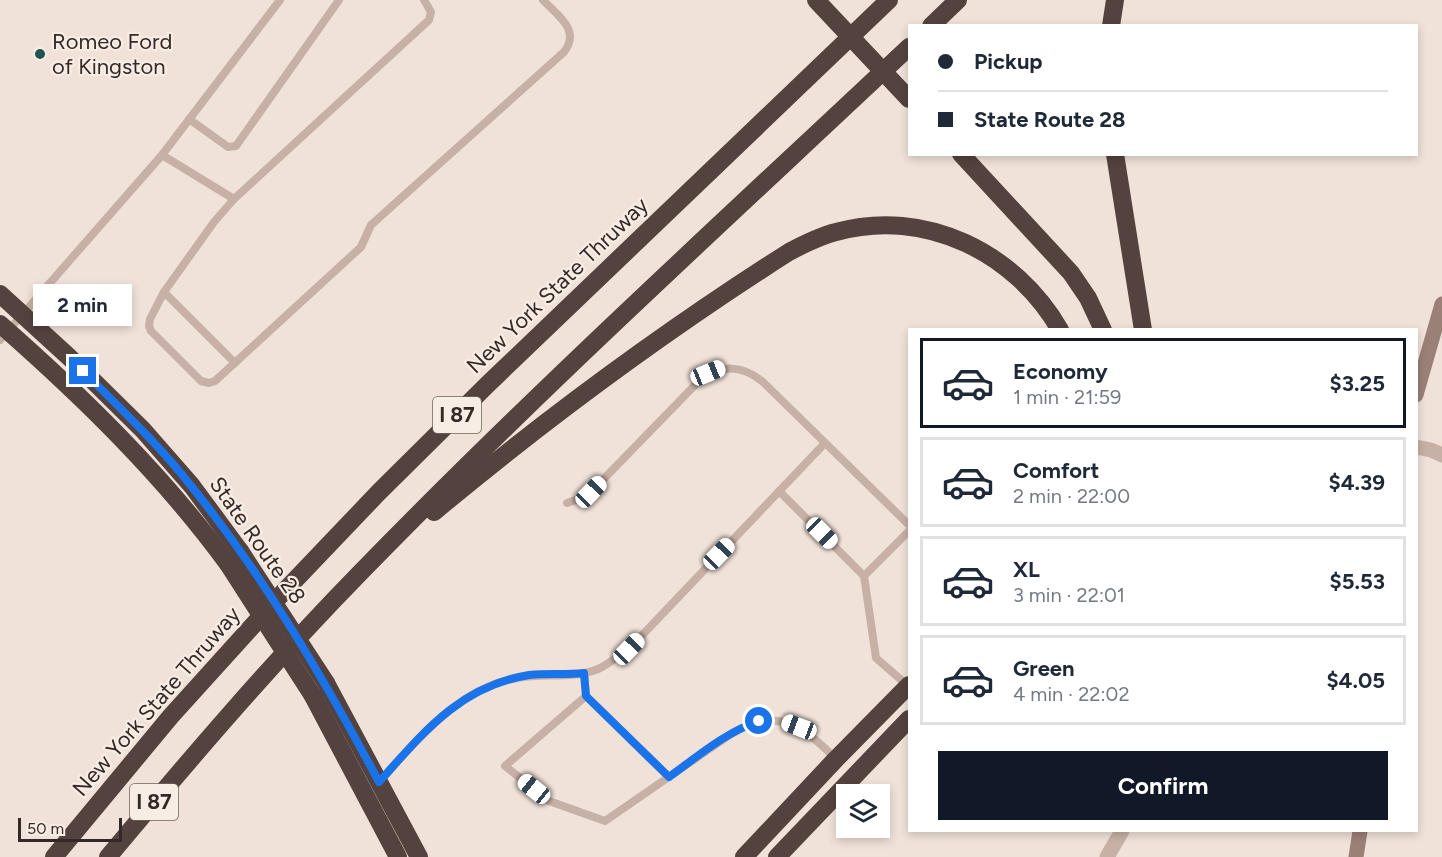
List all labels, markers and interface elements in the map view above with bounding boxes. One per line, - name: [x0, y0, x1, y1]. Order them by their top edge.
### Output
- place label: Romeo Ford of Kingston: [52, 28, 172, 80]
- marker: Romeo Ford of Kingston: [33, 47, 47, 61]
- text: Pickup: [974, 48, 1043, 75]
- text: State Route 28: [974, 106, 1126, 133]
- street label: New York State Thruway: [461, 191, 654, 379]
- callout: 2 min: [34, 284, 132, 326]
- text: 2 min: [57, 293, 108, 317]
- icon: car: [941, 356, 995, 410]
- route end: [69, 357, 96, 384]
- car: [688, 358, 728, 388]
- text: Economy: [1013, 358, 1108, 385]
- text: $3.25: [1330, 370, 1385, 397]
- text: 1 min · 21:59: [1013, 385, 1121, 409]
- road number: I 87: [433, 397, 481, 433]
- icon: car: [941, 455, 995, 509]
- text: Comfort: [1013, 457, 1099, 484]
- text: $4.39: [1328, 469, 1385, 496]
- street label: State Route 28: [204, 472, 311, 609]
- car: [572, 473, 610, 511]
- text: 2 min · 22:00: [1013, 484, 1130, 508]
- car: [803, 514, 841, 552]
- car: [700, 535, 738, 573]
- icon: car: [941, 554, 995, 608]
- text: XL: [1013, 556, 1040, 583]
- text: $5.53: [1330, 568, 1385, 595]
- text: 3 min · 22:01: [1013, 583, 1125, 607]
- street label: New York State Thruway: [67, 601, 246, 802]
- car: [610, 630, 648, 668]
- icon: car: [941, 653, 995, 707]
- text: Green: [1013, 655, 1075, 682]
- text: $4.05: [1326, 667, 1385, 694]
- text: 4 min · 22:02: [1013, 682, 1130, 706]
- route start: [745, 707, 772, 734]
- car: [779, 712, 819, 742]
- button: Confirm: [938, 751, 1388, 820]
- car: [514, 771, 554, 807]
- road number: I 87: [130, 784, 178, 820]
- map controls: [836, 784, 890, 838]
- button: layers: [836, 784, 890, 838]
- scale bar: [18, 815, 122, 842]
- text: 50 m: [27, 819, 64, 838]

